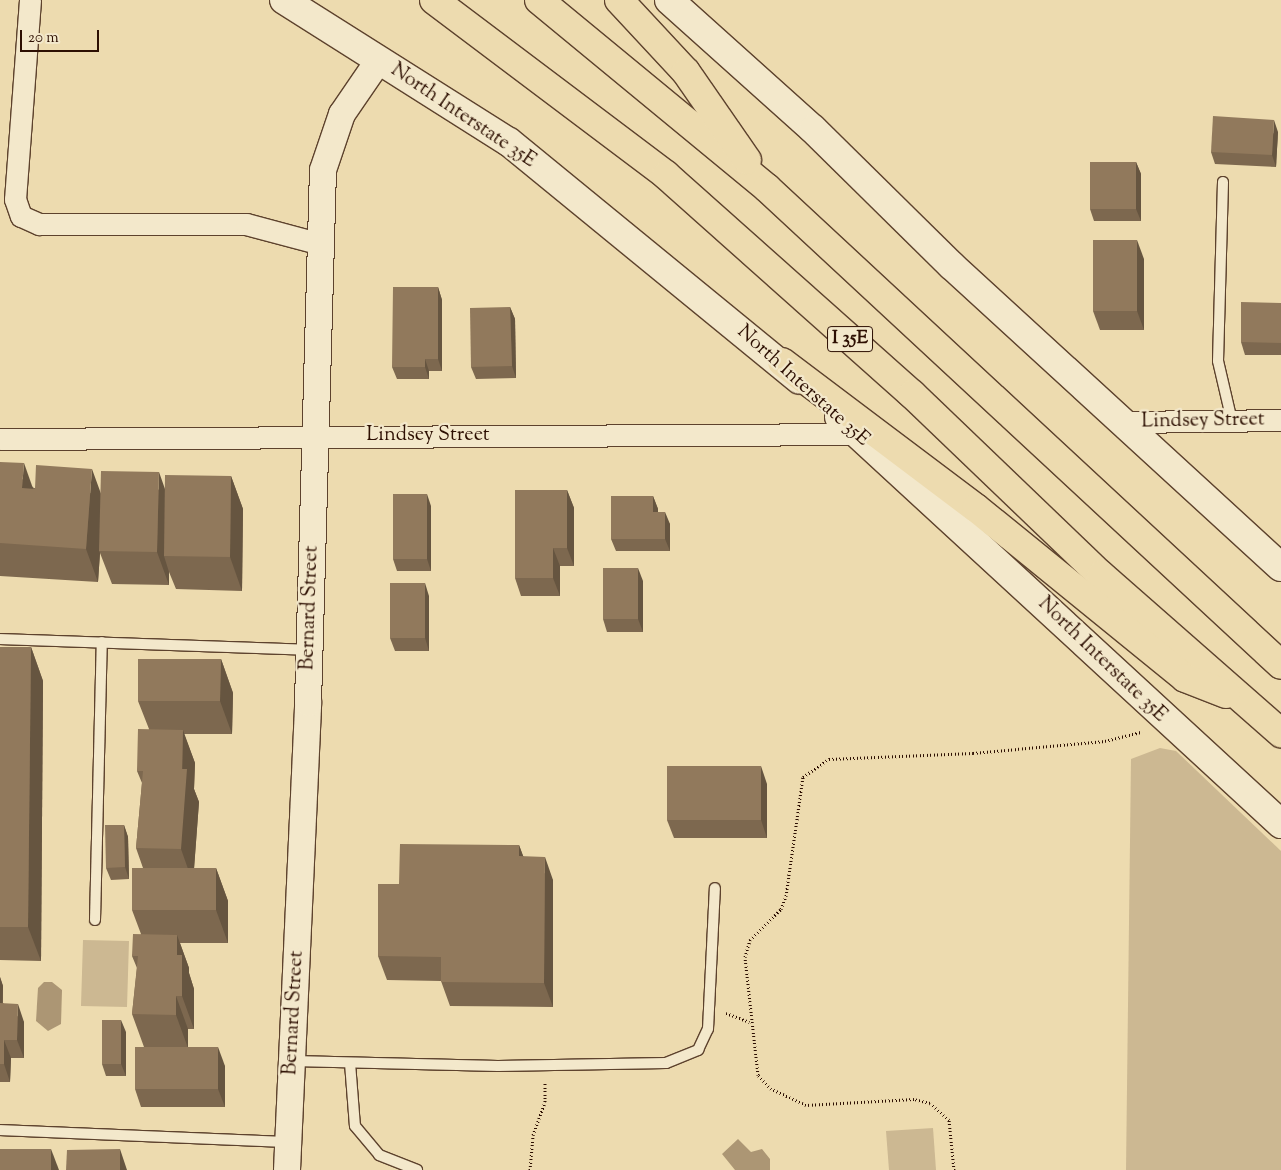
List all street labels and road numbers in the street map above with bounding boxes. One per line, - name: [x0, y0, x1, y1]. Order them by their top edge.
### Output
- street label: North Interstate 35E: [386, 59, 540, 173]
- street label: North Interstate 35E: [732, 320, 874, 452]
- road number: I 35E: [826, 322, 874, 356]
- street label: Lindsey Street: [1141, 408, 1265, 434]
- street label: Lindsey Street: [366, 423, 490, 447]
- street label: Bernard Street: [296, 545, 324, 671]
- street label: North Interstate 35E: [1033, 592, 1171, 728]
- street label: Bernard Street: [279, 950, 309, 1076]

